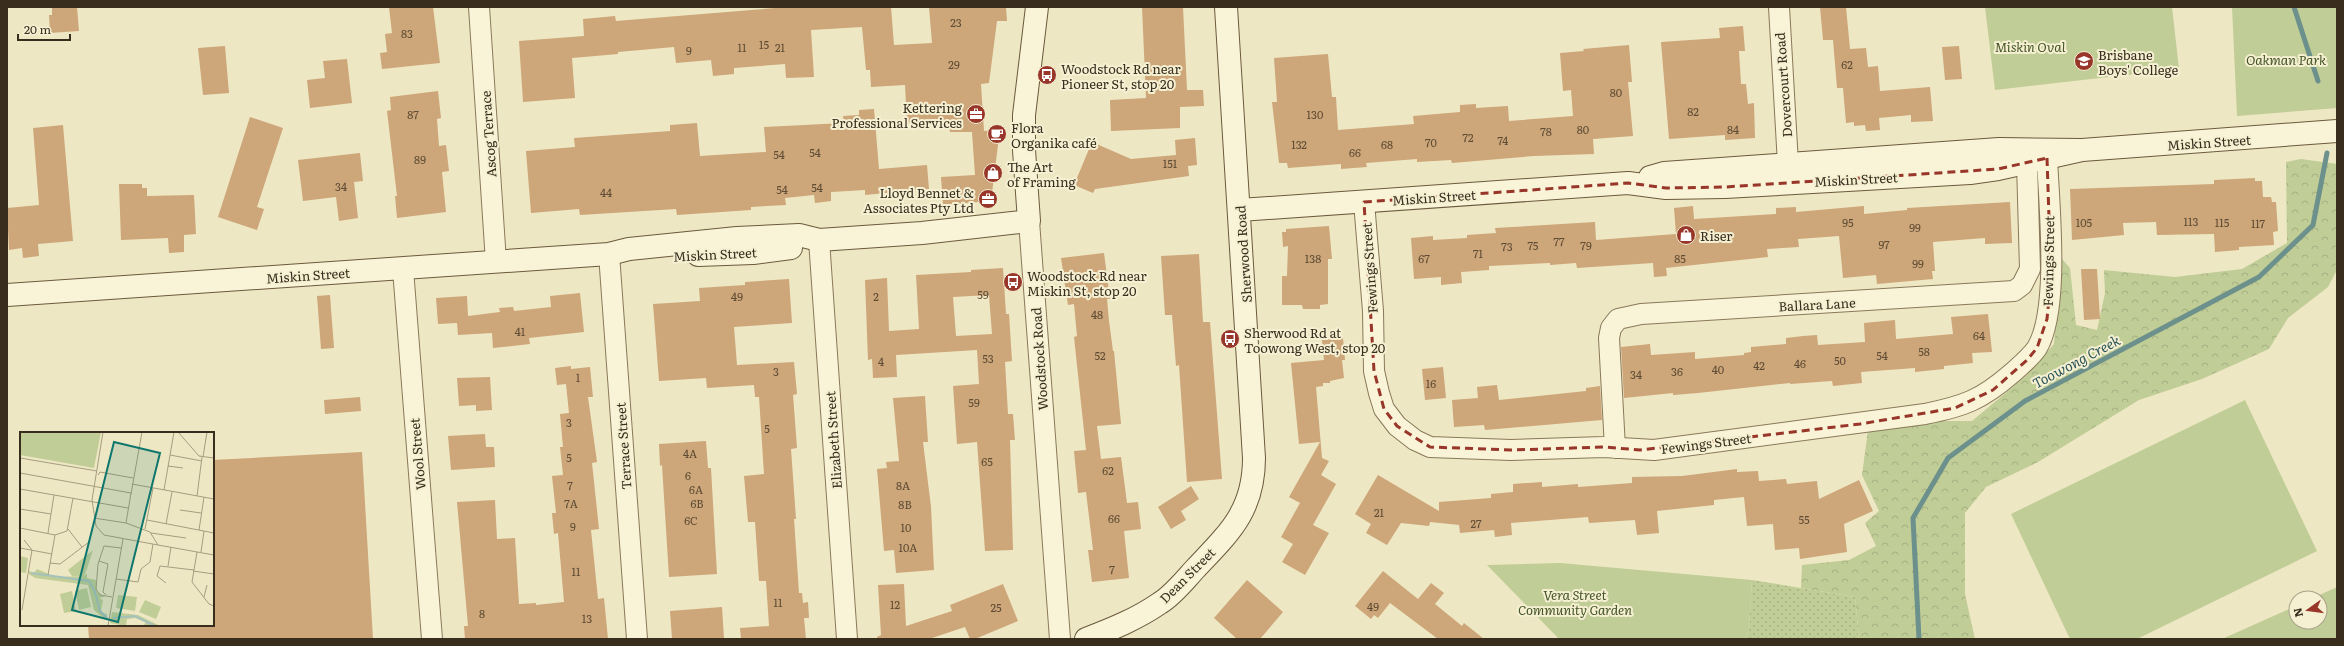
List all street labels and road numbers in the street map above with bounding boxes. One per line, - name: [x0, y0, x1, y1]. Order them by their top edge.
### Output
- street label: Dovercourt Road: [1770, 32, 1796, 138]
- street label: Ascog Terrace: [475, 90, 501, 178]
- street label: Miskin Street: [2167, 130, 2252, 154]
- street label: Miskin Street: [1814, 167, 1899, 191]
- street label: Miskin Street: [1392, 185, 1477, 209]
- street label: Sherwood Road: [1230, 205, 1256, 303]
- street label: Fewings Street: [2038, 215, 2058, 307]
- street label: Fewings Street: [1356, 221, 1382, 314]
- street label: Miskin Street: [673, 242, 758, 266]
- street label: Miskin Street: [266, 263, 351, 287]
- street label: Ballara Lane: [1778, 292, 1856, 316]
- street label: Woodstock Road: [1026, 307, 1052, 411]
- street label: Elizabeth Street: [820, 390, 846, 490]
- street label: Terrace Street: [610, 401, 636, 490]
- street label: Wool Street: [404, 416, 430, 491]
- street label: Fewings Street: [1660, 428, 1753, 458]
- street label: Dean Street: [1155, 542, 1220, 607]

